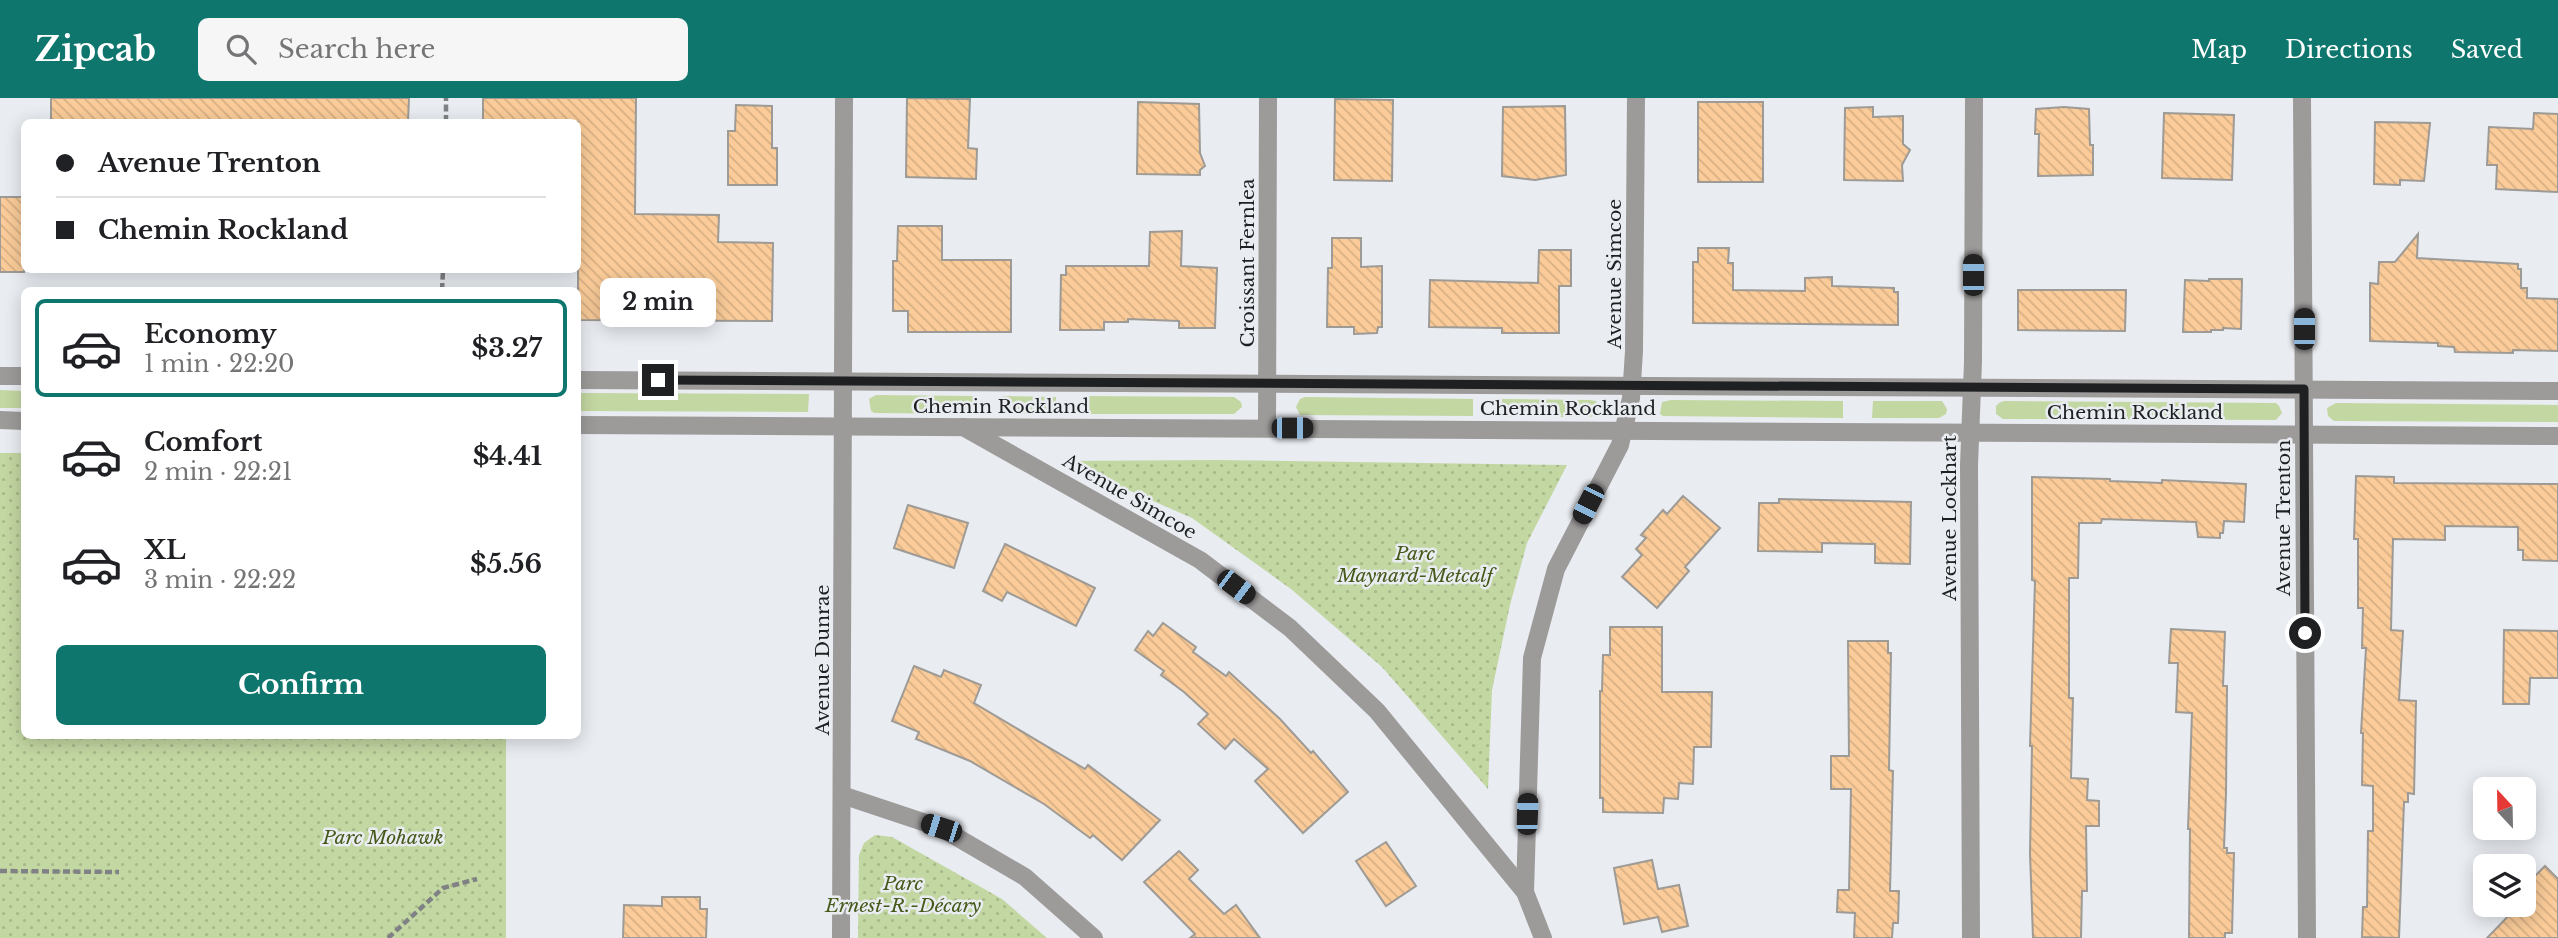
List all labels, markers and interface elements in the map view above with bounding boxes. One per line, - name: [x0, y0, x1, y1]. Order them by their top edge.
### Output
- search box: [198, 18, 688, 81]
- text: Zipcab: [35, 29, 156, 70]
- icon: search: [222, 30, 260, 68]
- text: Search here: [278, 33, 435, 65]
- text: Map: [2191, 35, 2247, 64]
- text: Directions: [2285, 35, 2413, 64]
- text: Saved: [2451, 35, 2523, 64]
- text: Avenue Trenton: [98, 147, 321, 179]
- street label: Croissant Fernlea: [1236, 178, 1259, 348]
- street label: Avenue Simcoe: [1603, 199, 1626, 350]
- text: Chemin Rockland: [98, 214, 348, 246]
- car: [1963, 254, 1984, 296]
- callout: 2 min: [600, 278, 716, 328]
- text: 2 min: [622, 288, 694, 316]
- car: [2294, 308, 2315, 350]
- icon: car: [60, 317, 123, 380]
- text: Economy: [144, 318, 277, 350]
- text: $3.27: [472, 332, 542, 364]
- text: 1 min · 22:20: [144, 350, 294, 378]
- route end: [642, 364, 674, 396]
- street label: Chemin Rockland: [913, 395, 1089, 418]
- street label: Chemin Rockland: [1480, 397, 1656, 420]
- street label: Chemin Rockland: [2047, 401, 2223, 424]
- car: [1272, 418, 1314, 439]
- icon: car: [60, 425, 123, 488]
- text: Comfort: [144, 426, 262, 458]
- street label: Avenue Lockhart: [1938, 434, 1961, 602]
- text: $4.41: [473, 440, 542, 472]
- street label: Avenue Trenton: [2272, 440, 2295, 597]
- street label: Avenue Simcoe: [1058, 448, 1201, 544]
- text: 2 min · 22:21: [144, 458, 292, 486]
- car: [1570, 481, 1607, 527]
- icon: car: [60, 533, 123, 596]
- text: XL: [144, 534, 186, 566]
- park label: Parc Maynard-Metcalf: [1336, 542, 1498, 587]
- text: $5.56: [470, 548, 542, 580]
- text: 3 min · 22:22: [144, 566, 296, 594]
- car: [1213, 566, 1260, 608]
- street label: Avenue Dunrae: [811, 585, 834, 736]
- route start: [2289, 617, 2321, 649]
- button: Confirm: [56, 645, 546, 725]
- north arrow: [2473, 777, 2536, 840]
- map controls: [2473, 777, 2536, 917]
- car: [1516, 793, 1539, 835]
- car: [918, 812, 965, 844]
- park label: Parc Mohawk: [321, 826, 444, 849]
- button: layers: [2473, 854, 2536, 917]
- park label: Parc Ernest-R.-Décary: [824, 872, 981, 917]

